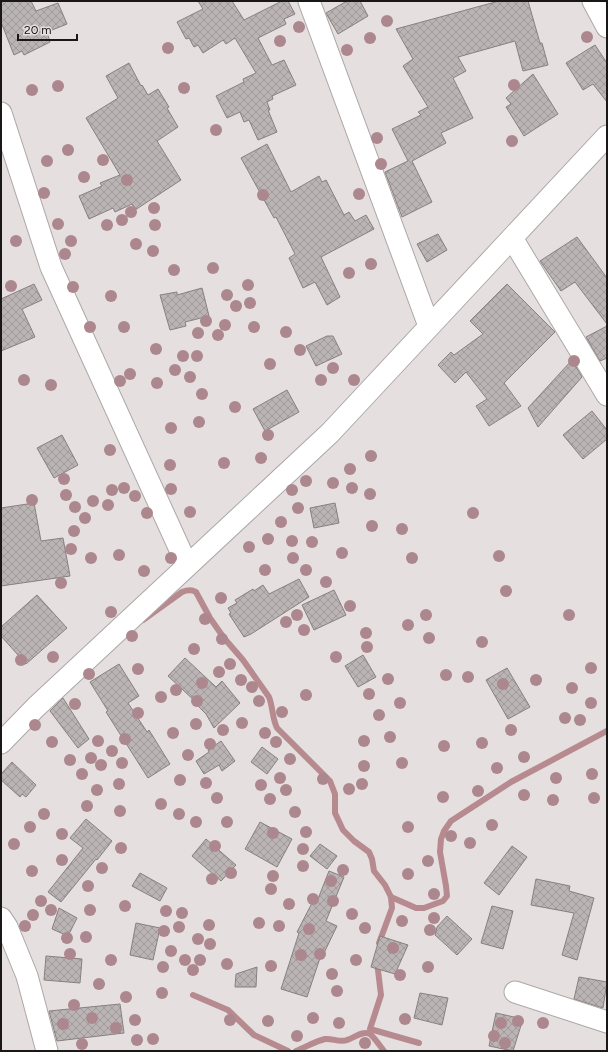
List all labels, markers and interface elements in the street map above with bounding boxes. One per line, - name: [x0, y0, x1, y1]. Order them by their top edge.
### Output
- scale bar: [18, 16, 77, 42]
- text: 20 m: [24, 23, 52, 37]

